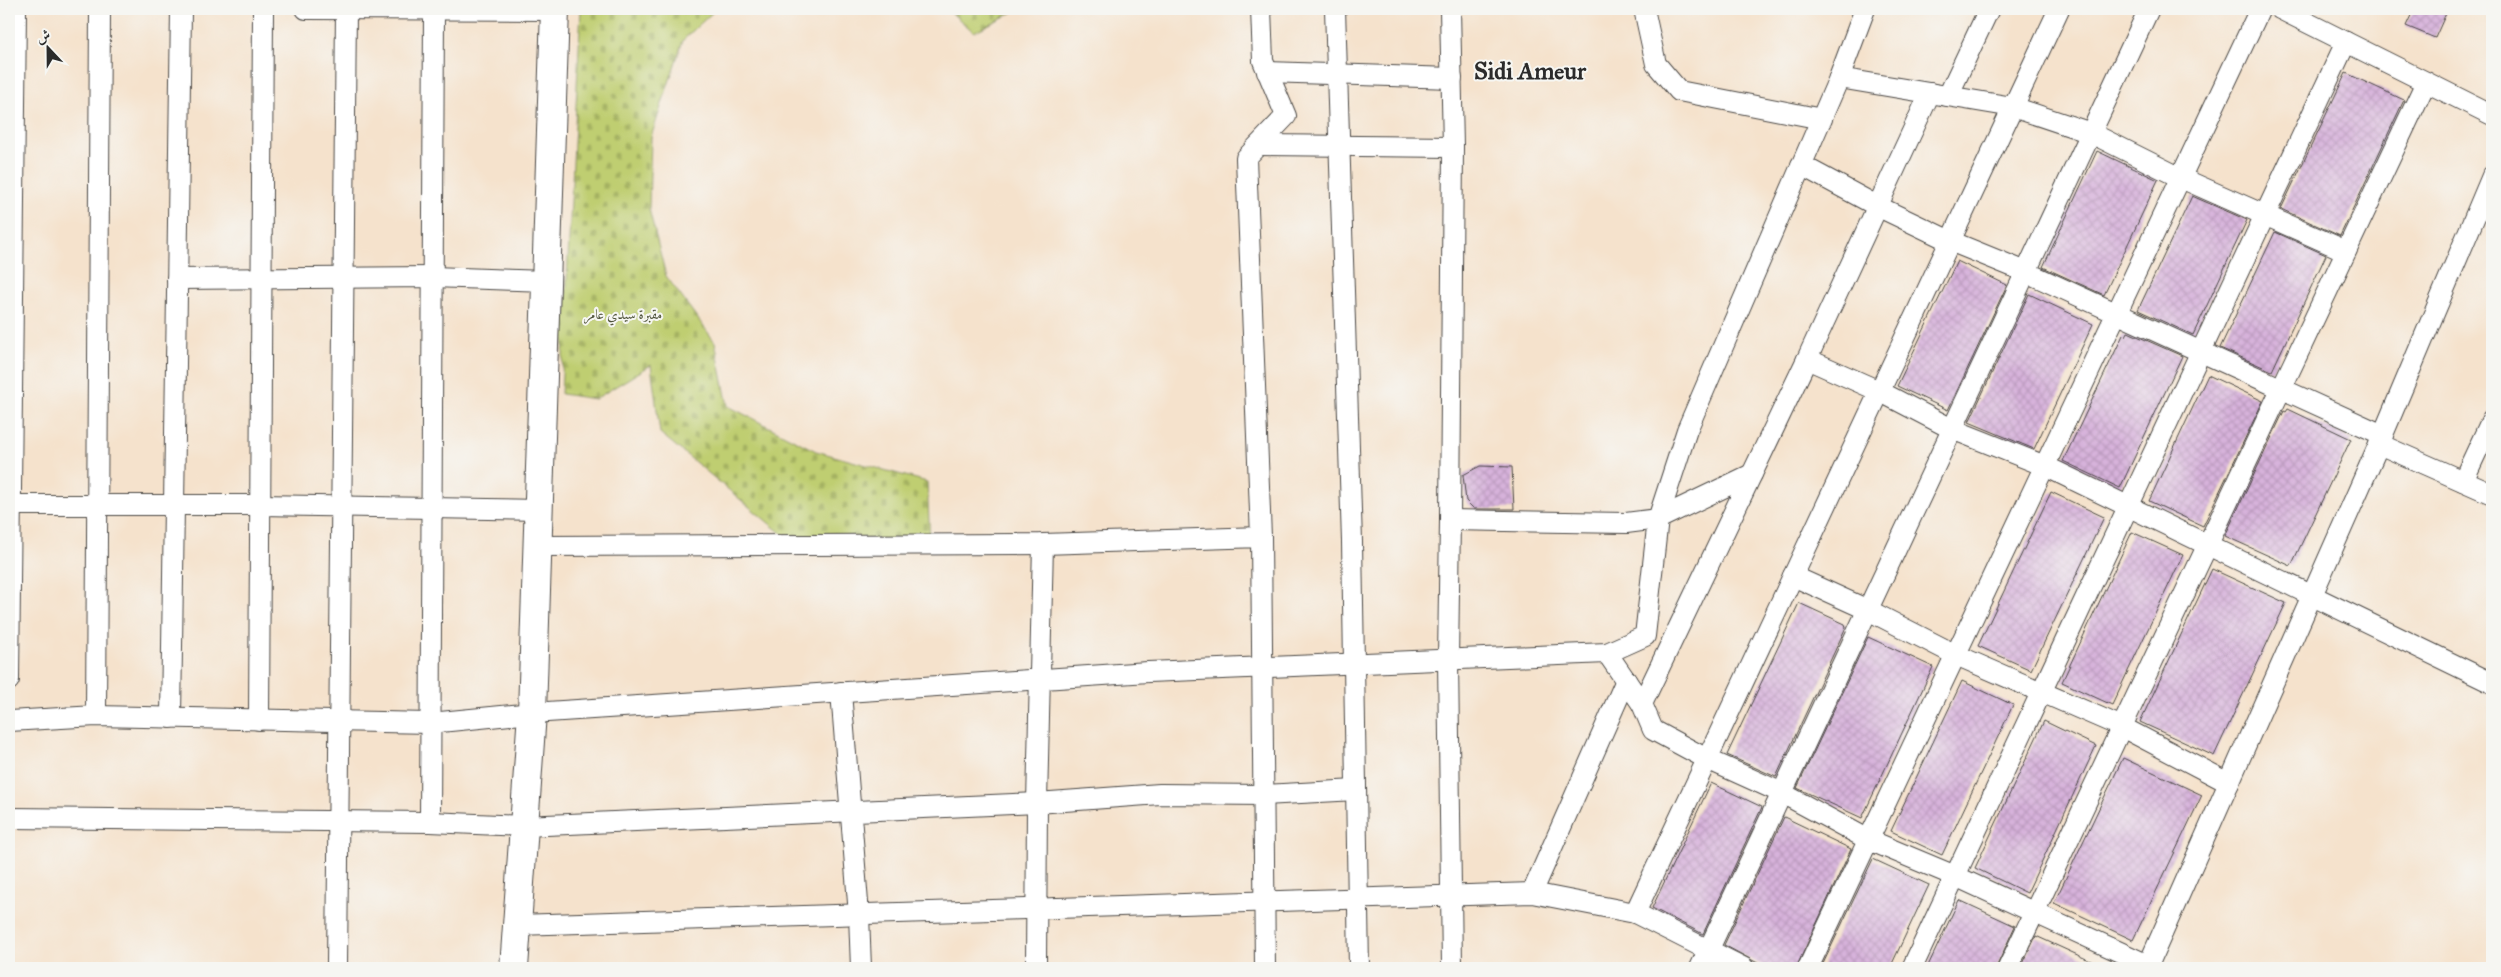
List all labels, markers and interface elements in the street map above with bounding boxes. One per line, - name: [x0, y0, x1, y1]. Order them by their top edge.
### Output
- north arrow: [22, 22, 72, 72]
- text: ش: [34, 26, 53, 47]
- district label: Sidi Ameur: [1474, 56, 1587, 86]
- park label: مقبرة سيدي عامر: [584, 306, 662, 326]

